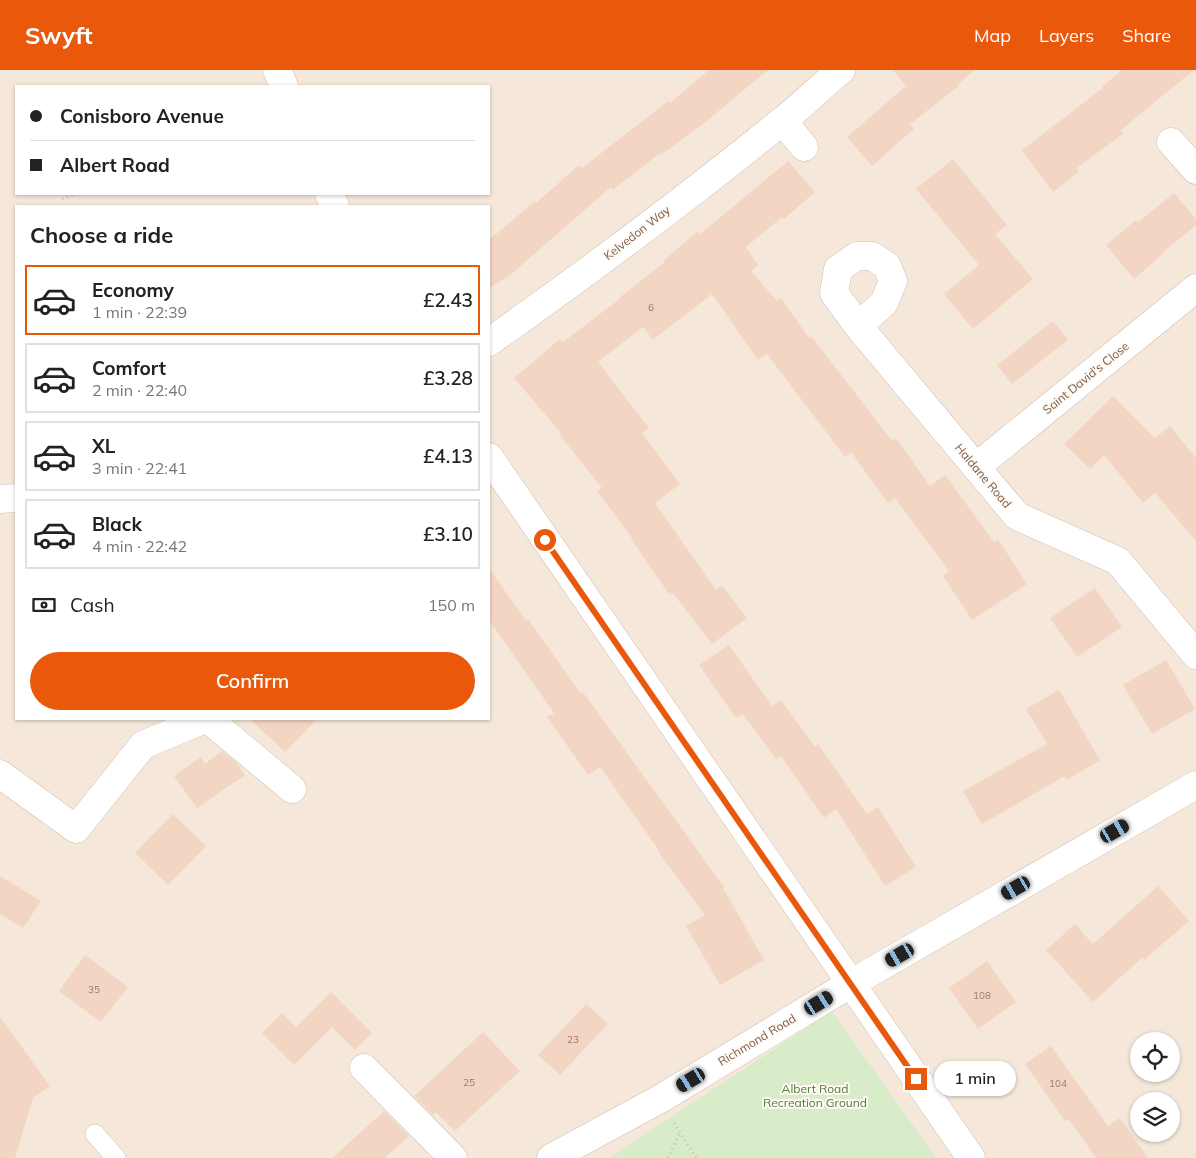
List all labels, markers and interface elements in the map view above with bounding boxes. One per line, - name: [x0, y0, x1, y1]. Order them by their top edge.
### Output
- text: Swyft: [25, 20, 93, 50]
- text: Map: [974, 24, 1011, 47]
- text: Layers: [1039, 24, 1094, 47]
- text: Share: [1122, 24, 1171, 47]
- text: Conisboro Avenue: [60, 104, 224, 128]
- text: Albert Road: [60, 153, 170, 177]
- street label: Kelvedon Way: [601, 202, 673, 263]
- text: Choose a ride: [30, 221, 173, 249]
- icon: car: [32, 278, 77, 323]
- text: Economy: [92, 278, 174, 302]
- text: £2.43: [423, 288, 473, 312]
- house number: 6: [648, 301, 654, 314]
- text: 1 min · 22:39: [92, 302, 187, 322]
- street label: Saint David's Close: [1040, 338, 1132, 417]
- icon: car: [32, 356, 77, 401]
- text: Comfort: [92, 356, 166, 380]
- text: £3.28: [423, 366, 473, 390]
- text: 2 min · 22:40: [92, 380, 187, 400]
- icon: car: [32, 434, 77, 479]
- text: XL: [92, 434, 115, 458]
- street label: Haldane Road: [952, 440, 1015, 511]
- text: £4.13: [423, 444, 473, 468]
- text: 3 min · 22:41: [92, 458, 187, 478]
- icon: car: [32, 512, 77, 557]
- text: Black: [92, 512, 142, 536]
- text: £3.10: [423, 522, 473, 546]
- route start: [534, 529, 556, 551]
- text: 4 min · 22:42: [92, 536, 187, 556]
- icon: cash: [30, 591, 58, 619]
- text: Cash: [70, 593, 115, 617]
- text: 150 m: [428, 595, 475, 615]
- button: Confirm: [30, 652, 475, 710]
- car: [1098, 817, 1131, 845]
- car: [999, 874, 1032, 902]
- car: [883, 941, 916, 969]
- house number: 35: [88, 983, 100, 996]
- car: [802, 989, 835, 1017]
- house number: 108: [973, 989, 991, 1002]
- street label: Richmond Road: [715, 1010, 798, 1069]
- map controls: [1130, 1032, 1180, 1142]
- button: locate: [1130, 1032, 1180, 1082]
- house number: 23: [567, 1033, 579, 1046]
- callout: 1 min: [934, 1062, 1016, 1096]
- car: [674, 1066, 707, 1094]
- route end: [905, 1068, 927, 1090]
- text: 1 min: [954, 1068, 996, 1088]
- house number: 25: [463, 1076, 475, 1089]
- house number: 104: [1049, 1077, 1067, 1090]
- park label: Albert Road Recreation Ground: [763, 1081, 867, 1110]
- button: layers: [1130, 1092, 1180, 1142]

